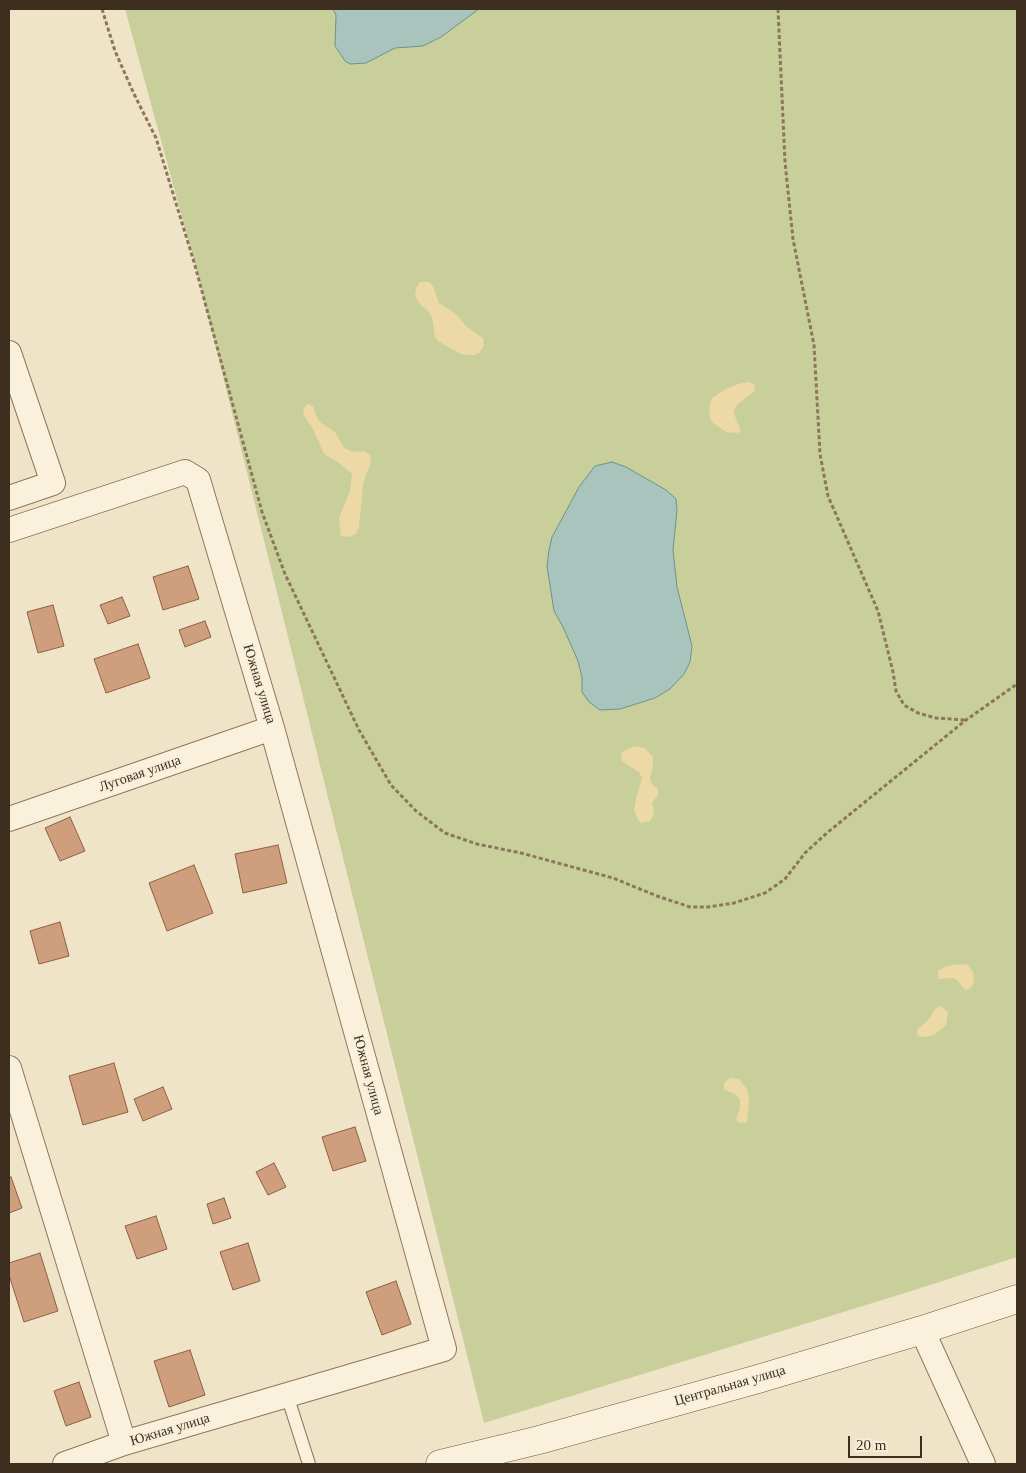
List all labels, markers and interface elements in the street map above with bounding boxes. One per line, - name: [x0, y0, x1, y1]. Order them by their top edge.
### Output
- street label: Южная улица: [239, 642, 279, 726]
- street label: Луговая улица: [97, 752, 183, 796]
- street label: Южная улица: [349, 1033, 387, 1117]
- street label: Центральная улица: [672, 1362, 788, 1410]
- street label: Южная улица: [128, 1410, 212, 1450]
- scale bar: [851, 1426, 925, 1458]
- text: 20 m: [856, 1437, 886, 1453]

